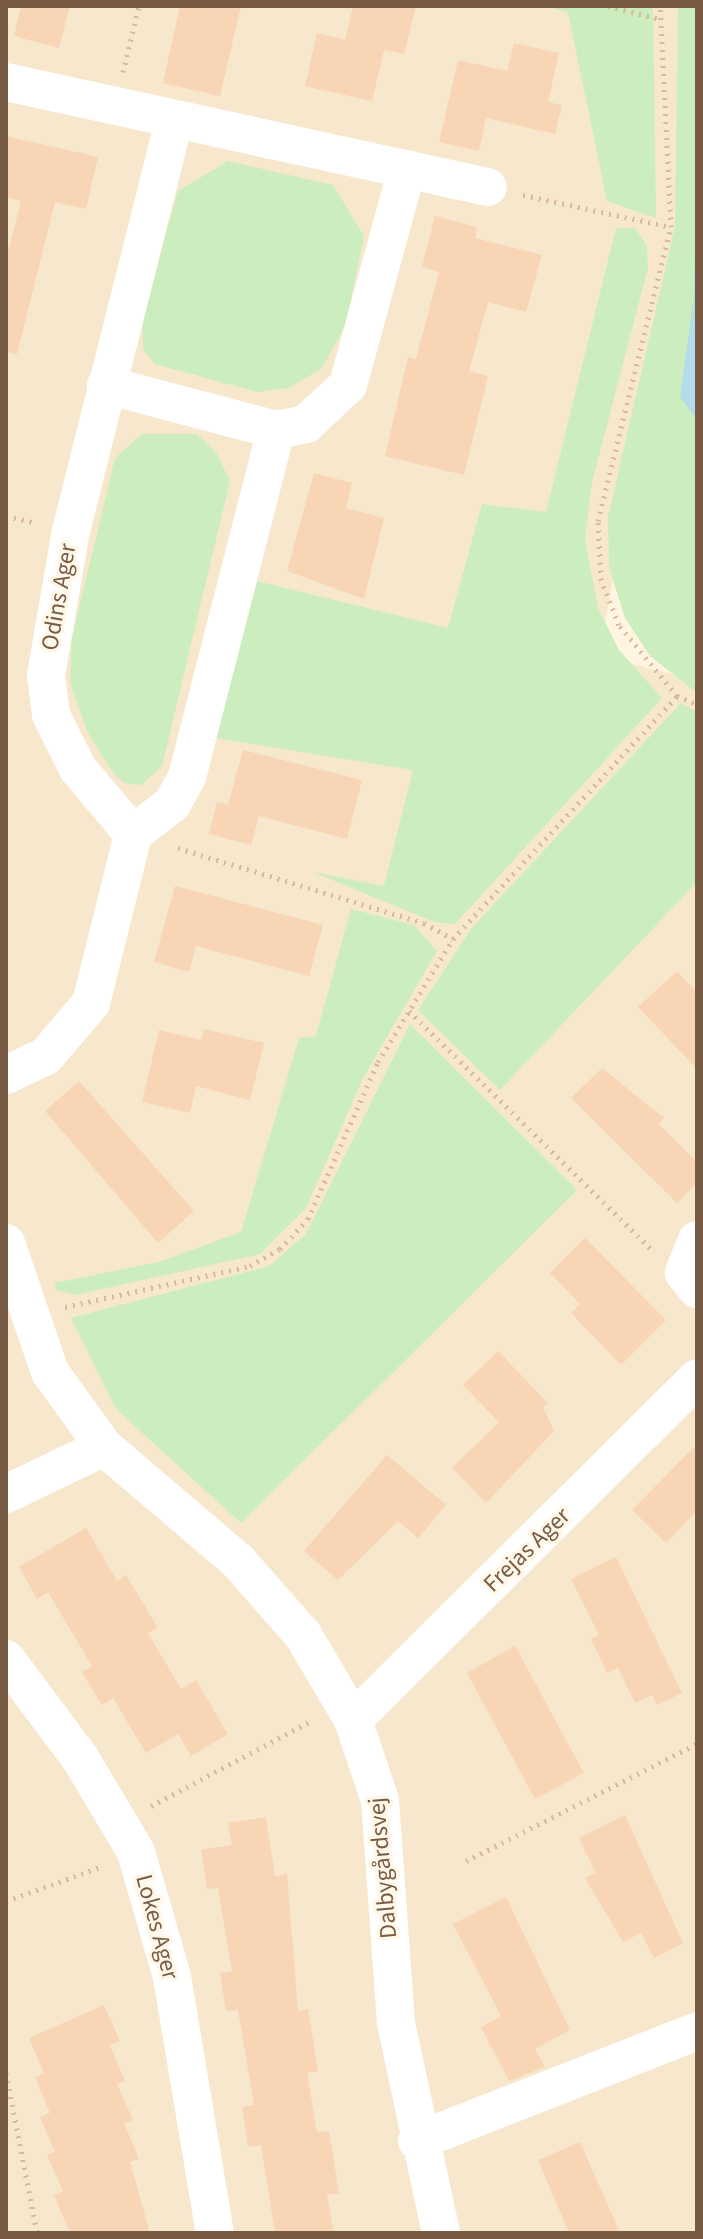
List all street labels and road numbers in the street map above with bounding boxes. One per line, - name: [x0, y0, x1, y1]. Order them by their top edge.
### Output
- street label: Odins Ager: [35, 541, 83, 653]
- street label: Frejas Ager: [478, 1502, 576, 1598]
- street label: Dalbygårdsvej: [362, 1796, 404, 1940]
- street label: Lokes Ager: [129, 1871, 185, 1983]

